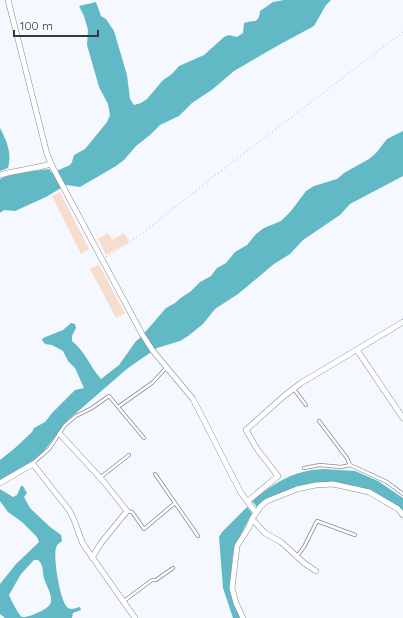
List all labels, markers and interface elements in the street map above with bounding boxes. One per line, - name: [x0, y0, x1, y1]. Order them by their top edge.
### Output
- scale bar: [14, 12, 98, 38]
- text: 100 m: [20, 18, 53, 33]

